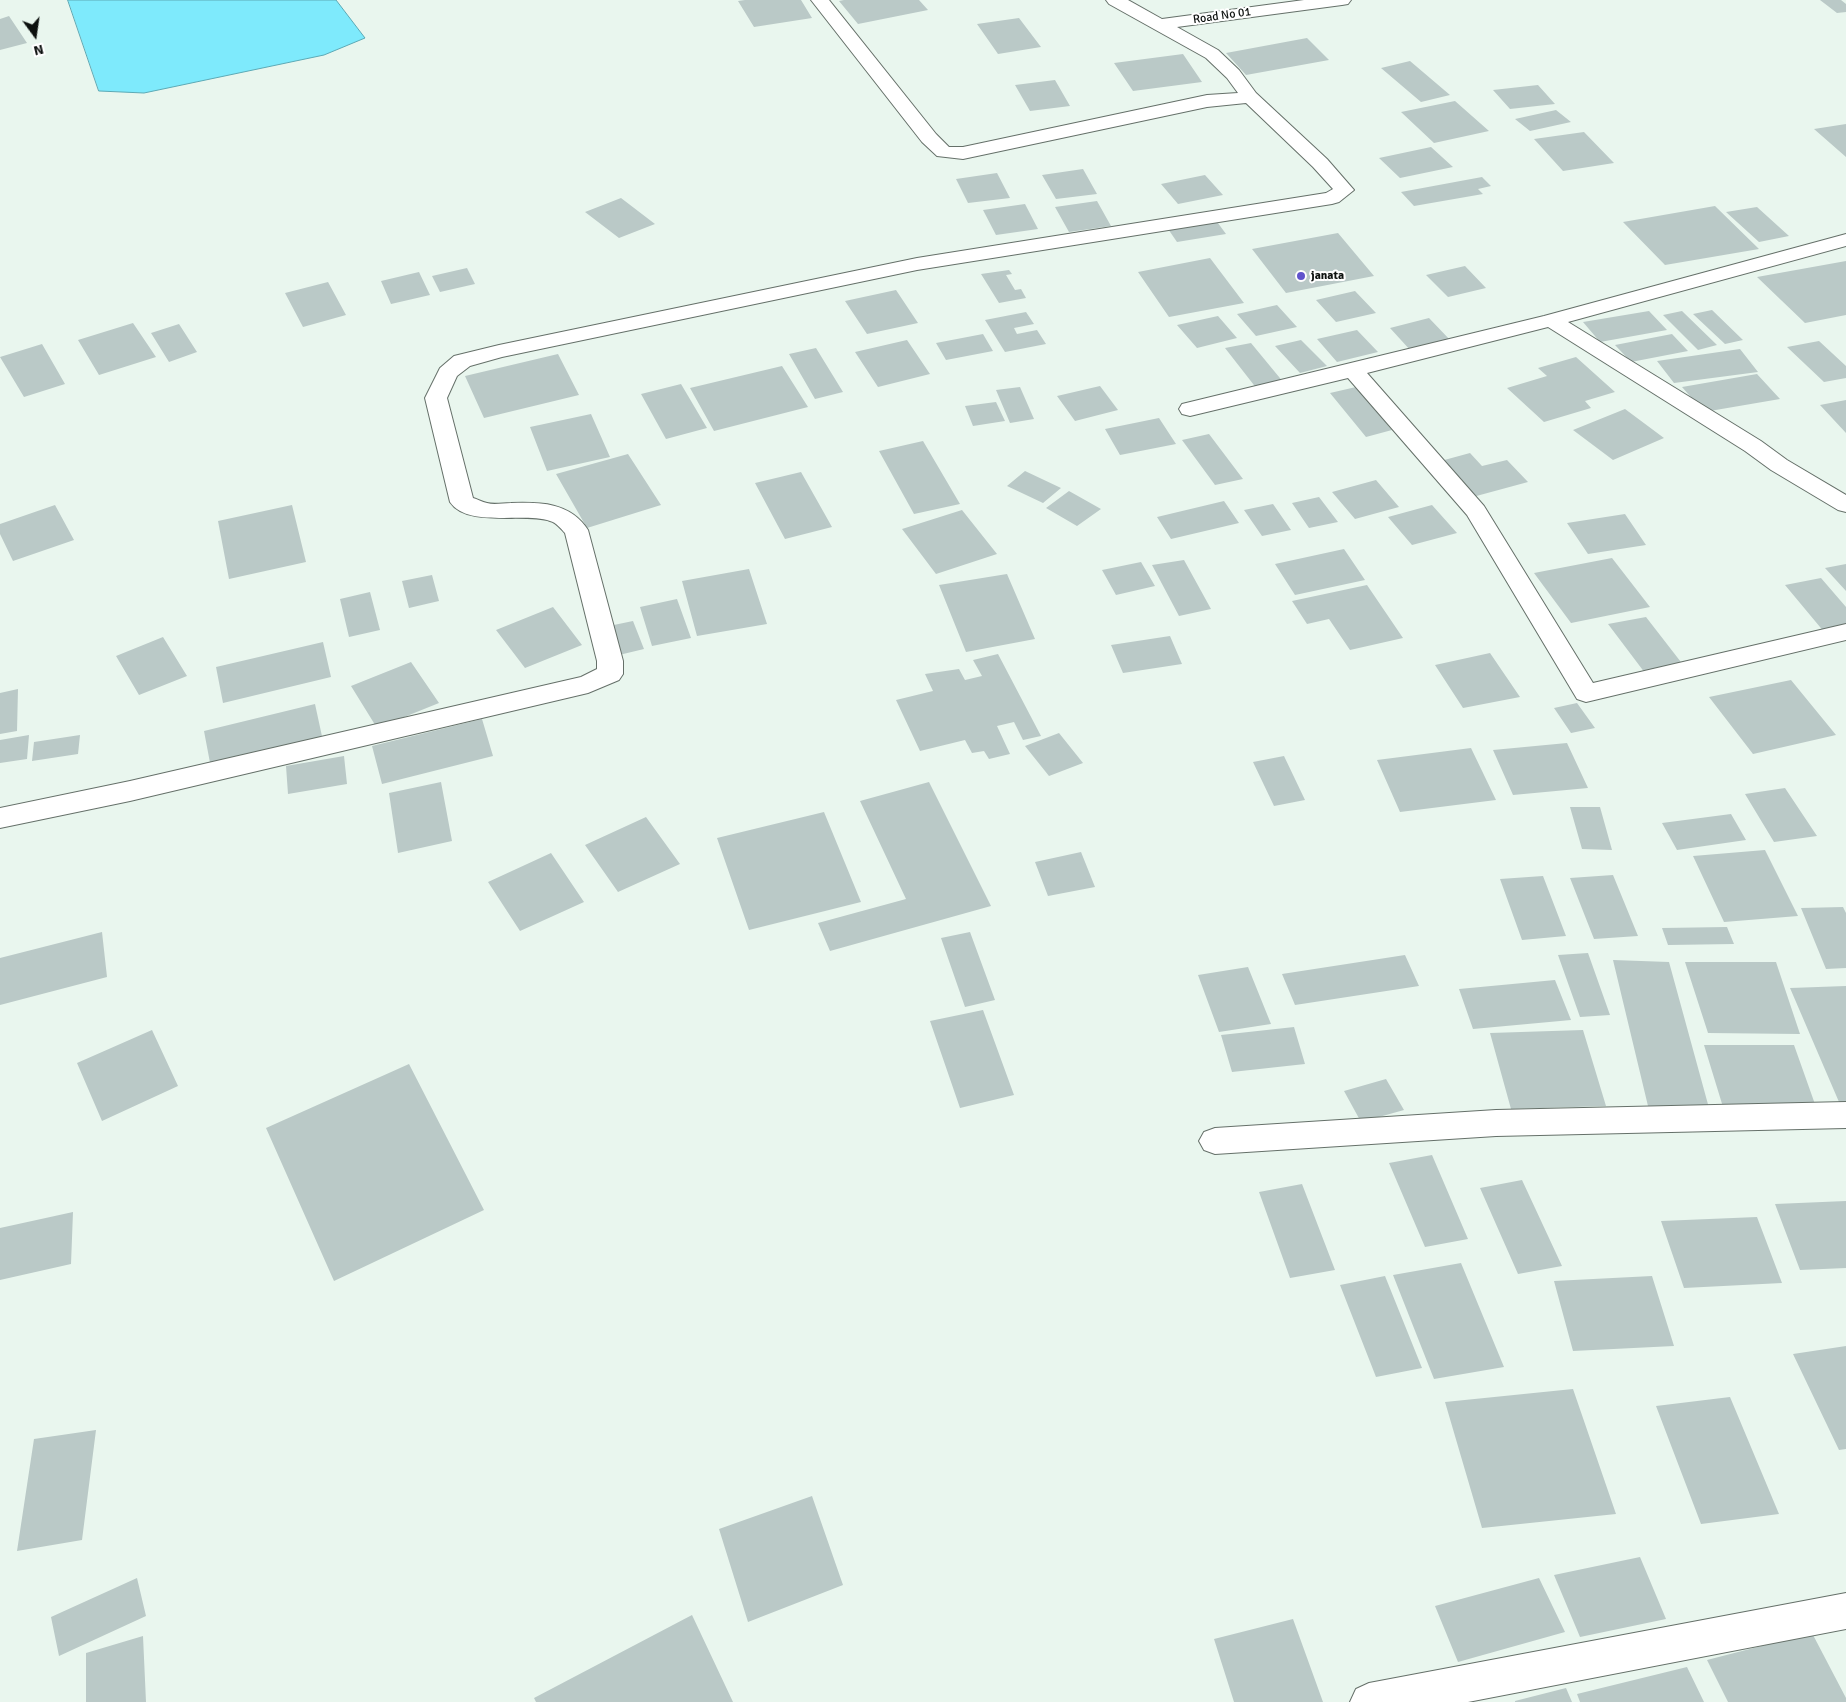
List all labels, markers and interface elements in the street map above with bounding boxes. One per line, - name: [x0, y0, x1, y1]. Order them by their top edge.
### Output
- street label: Road No 01: [1192, 5, 1252, 27]
- north arrow: [10, 10, 60, 60]
- text: N: [32, 41, 46, 59]
- place label: janata: [1311, 269, 1344, 283]
- marker: janata: [1295, 270, 1307, 282]

